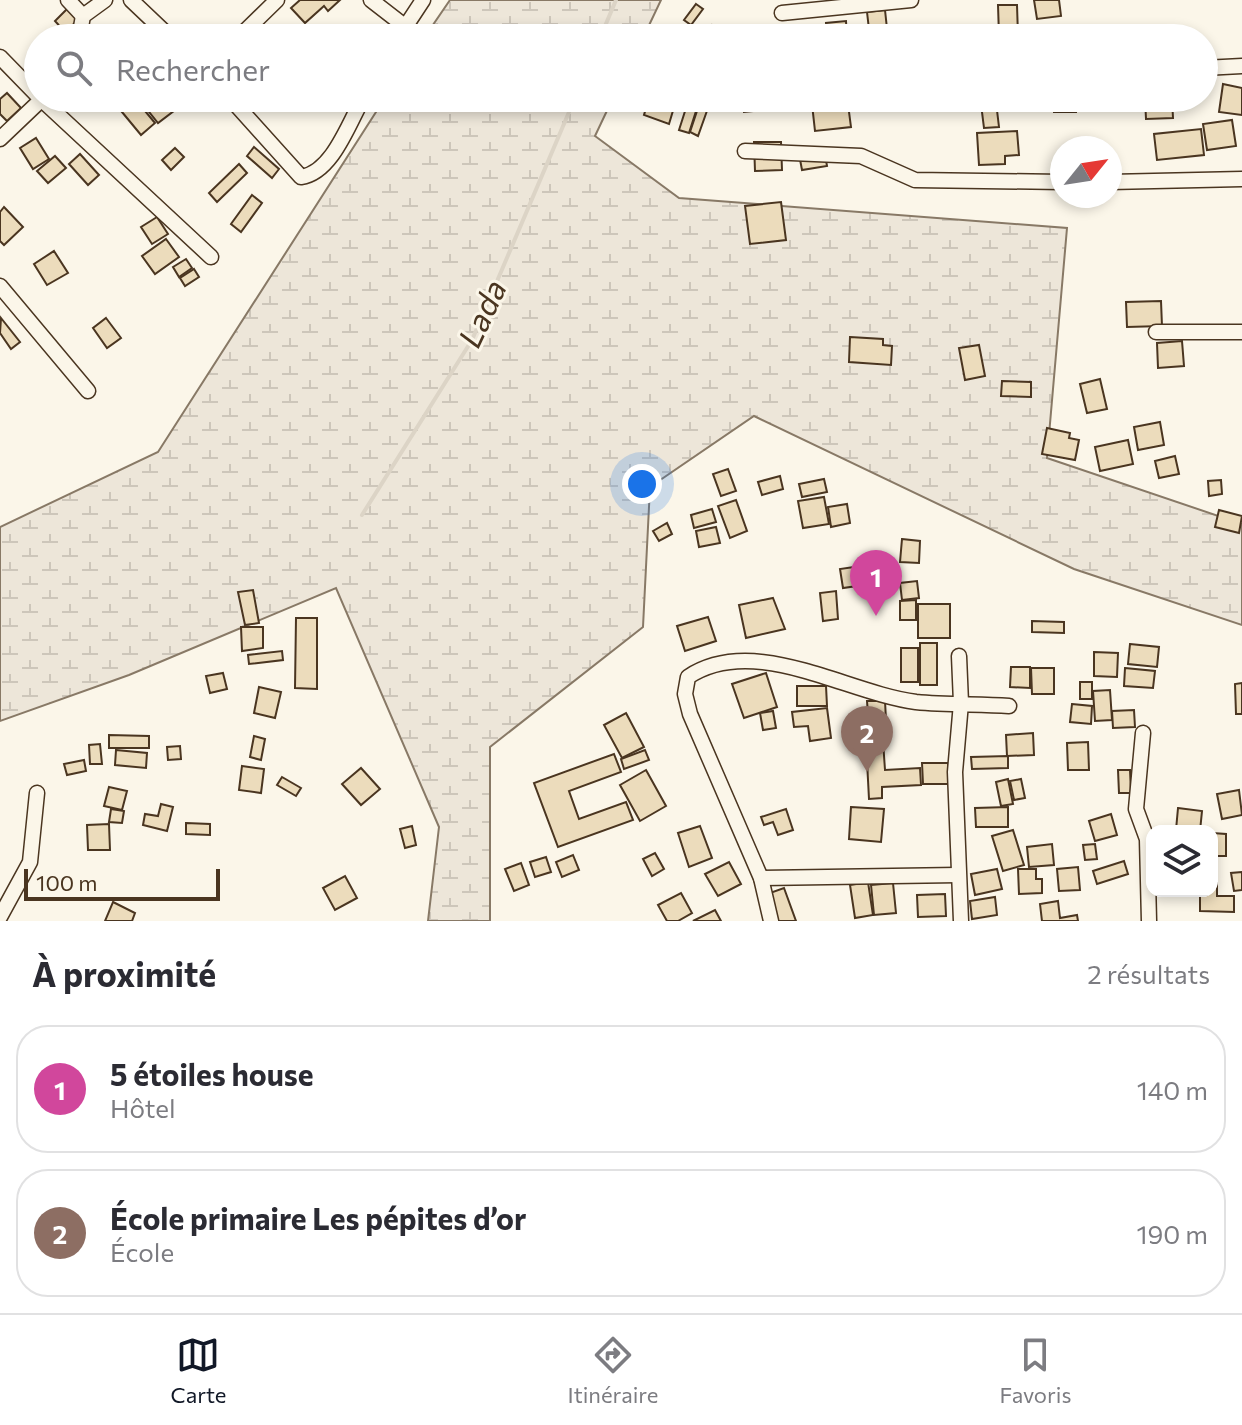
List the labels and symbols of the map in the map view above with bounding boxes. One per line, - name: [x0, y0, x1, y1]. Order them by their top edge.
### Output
- north arrow: [1050, 136, 1122, 208]
- water label: Lada: [448, 273, 514, 353]
- your location: [622, 464, 662, 504]
- pin: 1: [850, 550, 902, 616]
- pin: 2: [841, 706, 893, 772]
- scale bar: [24, 865, 220, 901]

